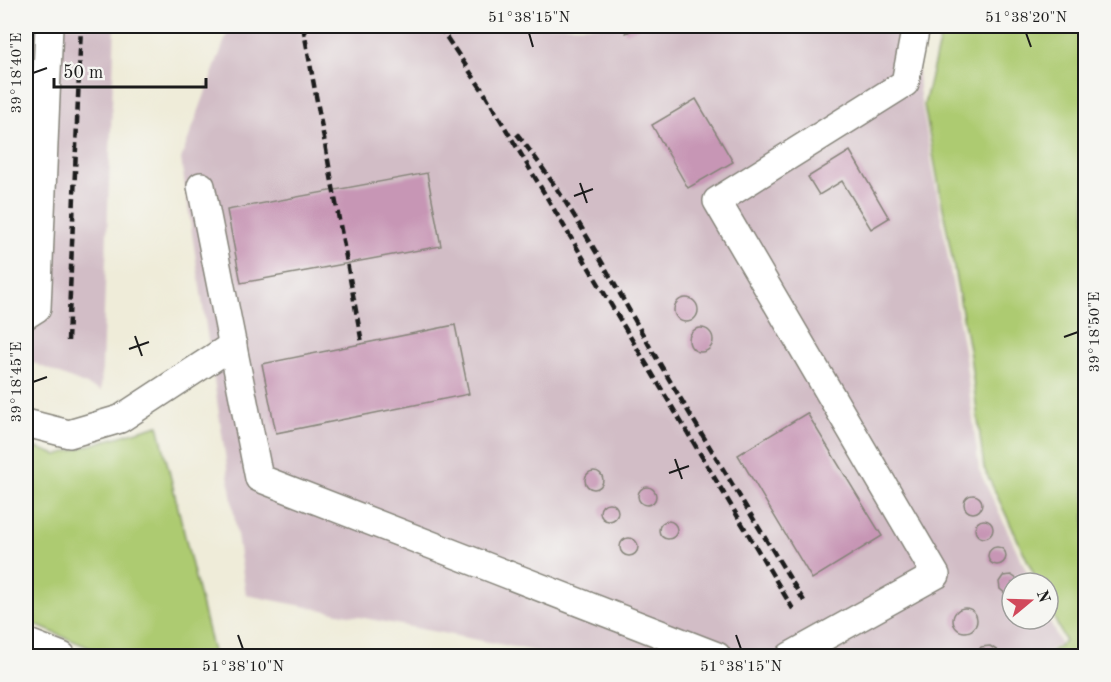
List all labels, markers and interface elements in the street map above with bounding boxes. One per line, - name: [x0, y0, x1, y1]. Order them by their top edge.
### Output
- text: 51°38'15"N: [488, 11, 570, 26]
- text: 51°38'20"N: [985, 11, 1067, 26]
- text: 39°18'40"E: [10, 33, 25, 113]
- scale bar: [54, 51, 206, 89]
- text: 50 m: [63, 64, 103, 82]
- text: 39°18'50"E: [1088, 292, 1103, 372]
- text: 39°18'45"E: [10, 342, 25, 422]
- north arrow: [1000, 571, 1060, 631]
- text: N: [1033, 588, 1052, 606]
- text: 51°38'10"N: [202, 660, 284, 675]
- text: 51°38'15"N: [700, 660, 782, 675]

